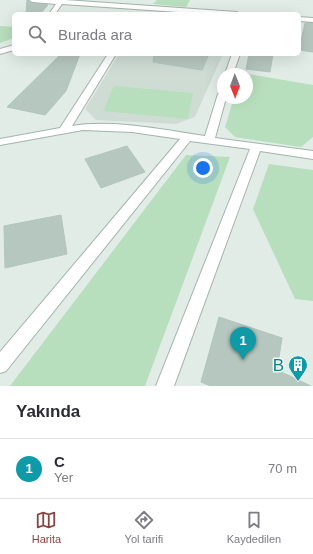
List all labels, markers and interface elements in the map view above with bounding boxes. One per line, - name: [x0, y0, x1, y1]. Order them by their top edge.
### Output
- search box: [12, 12, 301, 56]
- icon: search: [26, 23, 48, 45]
- text: Burada ara: [58, 26, 132, 43]
- north arrow: [217, 68, 253, 104]
- your location: [193, 158, 213, 178]
- pin: 1: [230, 327, 256, 360]
- building icon: B: [287, 354, 309, 382]
- place label: B: [273, 356, 284, 375]
- text: Yakında: [16, 402, 80, 421]
- text: C: [54, 453, 65, 470]
- text: 1: [25, 461, 33, 476]
- text: 70 m: [268, 461, 297, 476]
- text: Yer: [54, 470, 73, 485]
- tab: Harita: [32, 509, 61, 545]
- tab: Yol tarifi: [125, 509, 163, 545]
- tab: Kaydedilen: [227, 509, 281, 545]

